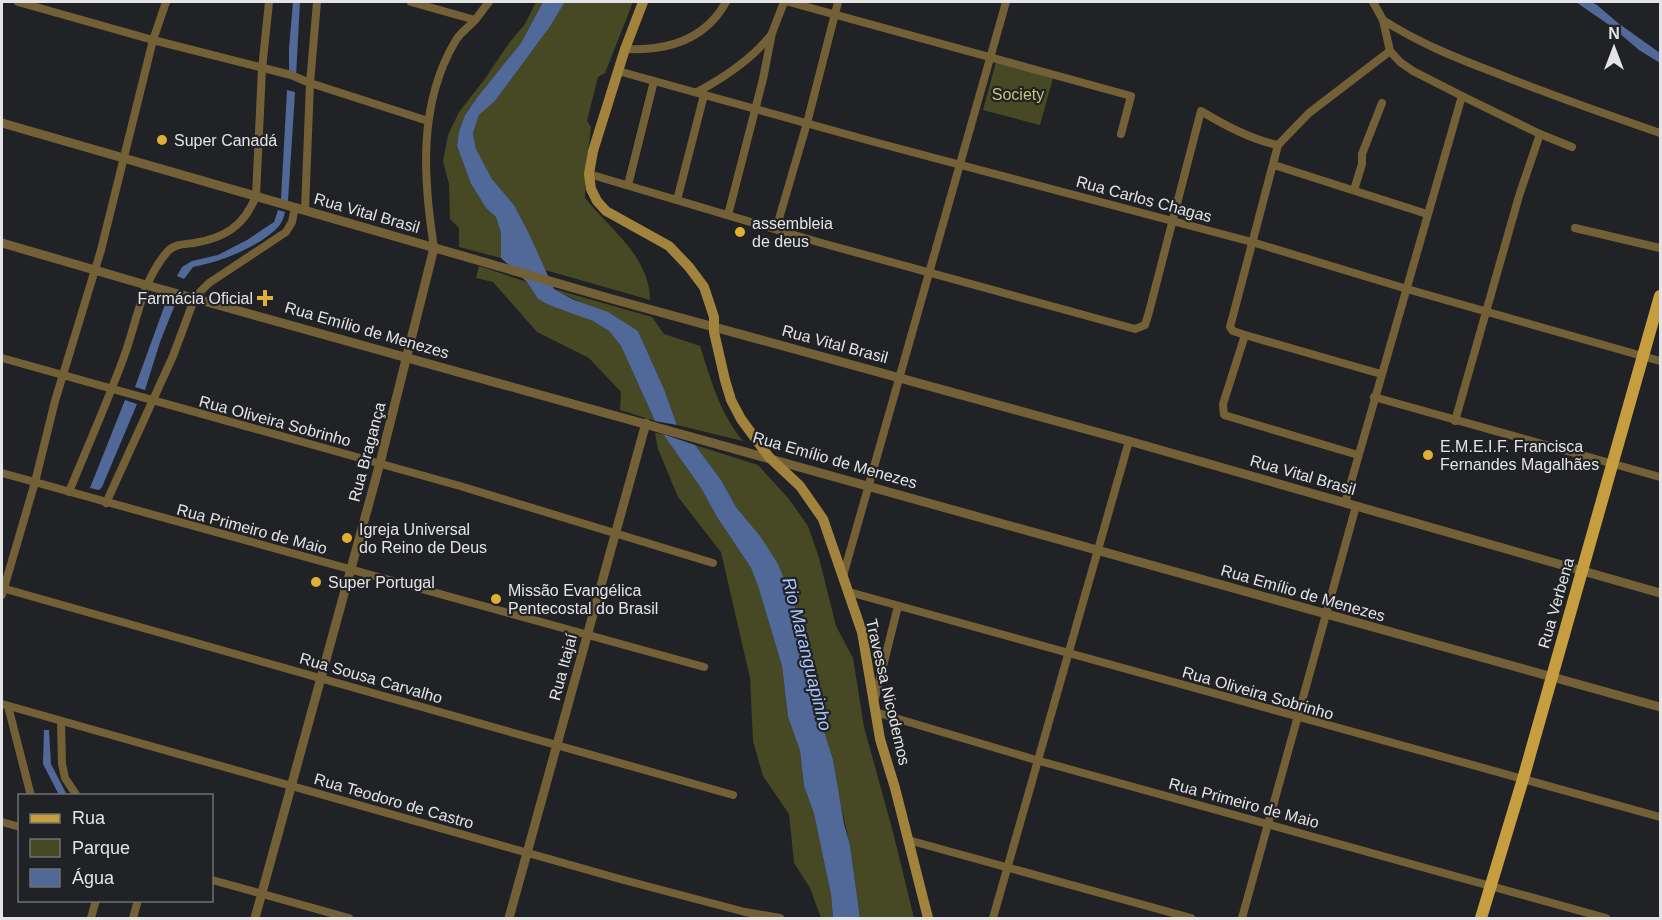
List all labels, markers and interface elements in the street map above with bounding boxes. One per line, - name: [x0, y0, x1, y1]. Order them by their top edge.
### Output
- north arrow: [1584, 18, 1644, 78]
- text: N: [1608, 25, 1620, 42]
- park label: Society: [992, 86, 1044, 103]
- place label: Super Canadá: [174, 132, 277, 149]
- marker: Super Canadá: [155, 133, 169, 147]
- street label: Rua Carlos Chagas: [1074, 173, 1214, 225]
- street label: Rua Vital Brasil: [312, 190, 422, 236]
- place label: assembleia de deus: [752, 215, 833, 250]
- marker: assembleia de deus: [733, 225, 747, 239]
- place label: Farmácia Oficial: [137, 290, 253, 307]
- marker: Farmácia Oficial: [258, 291, 272, 305]
- street label: Rua Emílio de Menezes: [283, 298, 451, 362]
- street label: Rua Vital Brasil: [780, 322, 890, 366]
- street label: Rua Oliveira Sobrinho: [197, 393, 353, 449]
- street label: Rua Bragança: [346, 400, 388, 504]
- street label: Rua Emílio de Menezes: [751, 428, 919, 492]
- place label: E.M.E.I.F. Francisca Fernandes Magalhães: [1440, 438, 1599, 473]
- marker: E.M.E.I.F. Francisca Fernandes Magalhães: [1421, 448, 1435, 462]
- street label: Rua Vital Brasil: [1248, 452, 1358, 498]
- street label: Rua Primeiro de Maio: [175, 501, 329, 557]
- place label: Igreja Universal do Reino de Deus: [359, 521, 487, 556]
- marker: Igreja Universal do Reino de Deus: [340, 531, 354, 545]
- street label: Rua Verbena: [1535, 556, 1577, 650]
- street label: Rua Emílio de Menezes: [1219, 561, 1387, 625]
- place label: Super Portugal: [328, 574, 435, 591]
- marker: Super Portugal: [309, 575, 323, 589]
- water label: Rio Maranguapinho: [778, 575, 836, 733]
- place label: Missão Evangélica Pentecostal do Brasil: [508, 582, 658, 617]
- marker: Missão Evangélica Pentecostal do Brasil: [489, 592, 503, 606]
- street label: Travessa Nicodemos: [863, 617, 913, 767]
- street label: Rua Itajaí: [546, 631, 580, 702]
- street label: Rua Sousa Carvalho: [298, 649, 444, 707]
- street label: Rua Oliveira Sobrinho: [1180, 663, 1336, 723]
- street label: Rua Teodoro de Castro: [312, 770, 476, 832]
- street label: Rua Primeiro de Maio: [1167, 775, 1321, 831]
- legend: [18, 794, 213, 902]
- text: Rua: [72, 808, 106, 828]
- text: Parque: [72, 838, 130, 858]
- text: Água: [72, 868, 115, 888]

